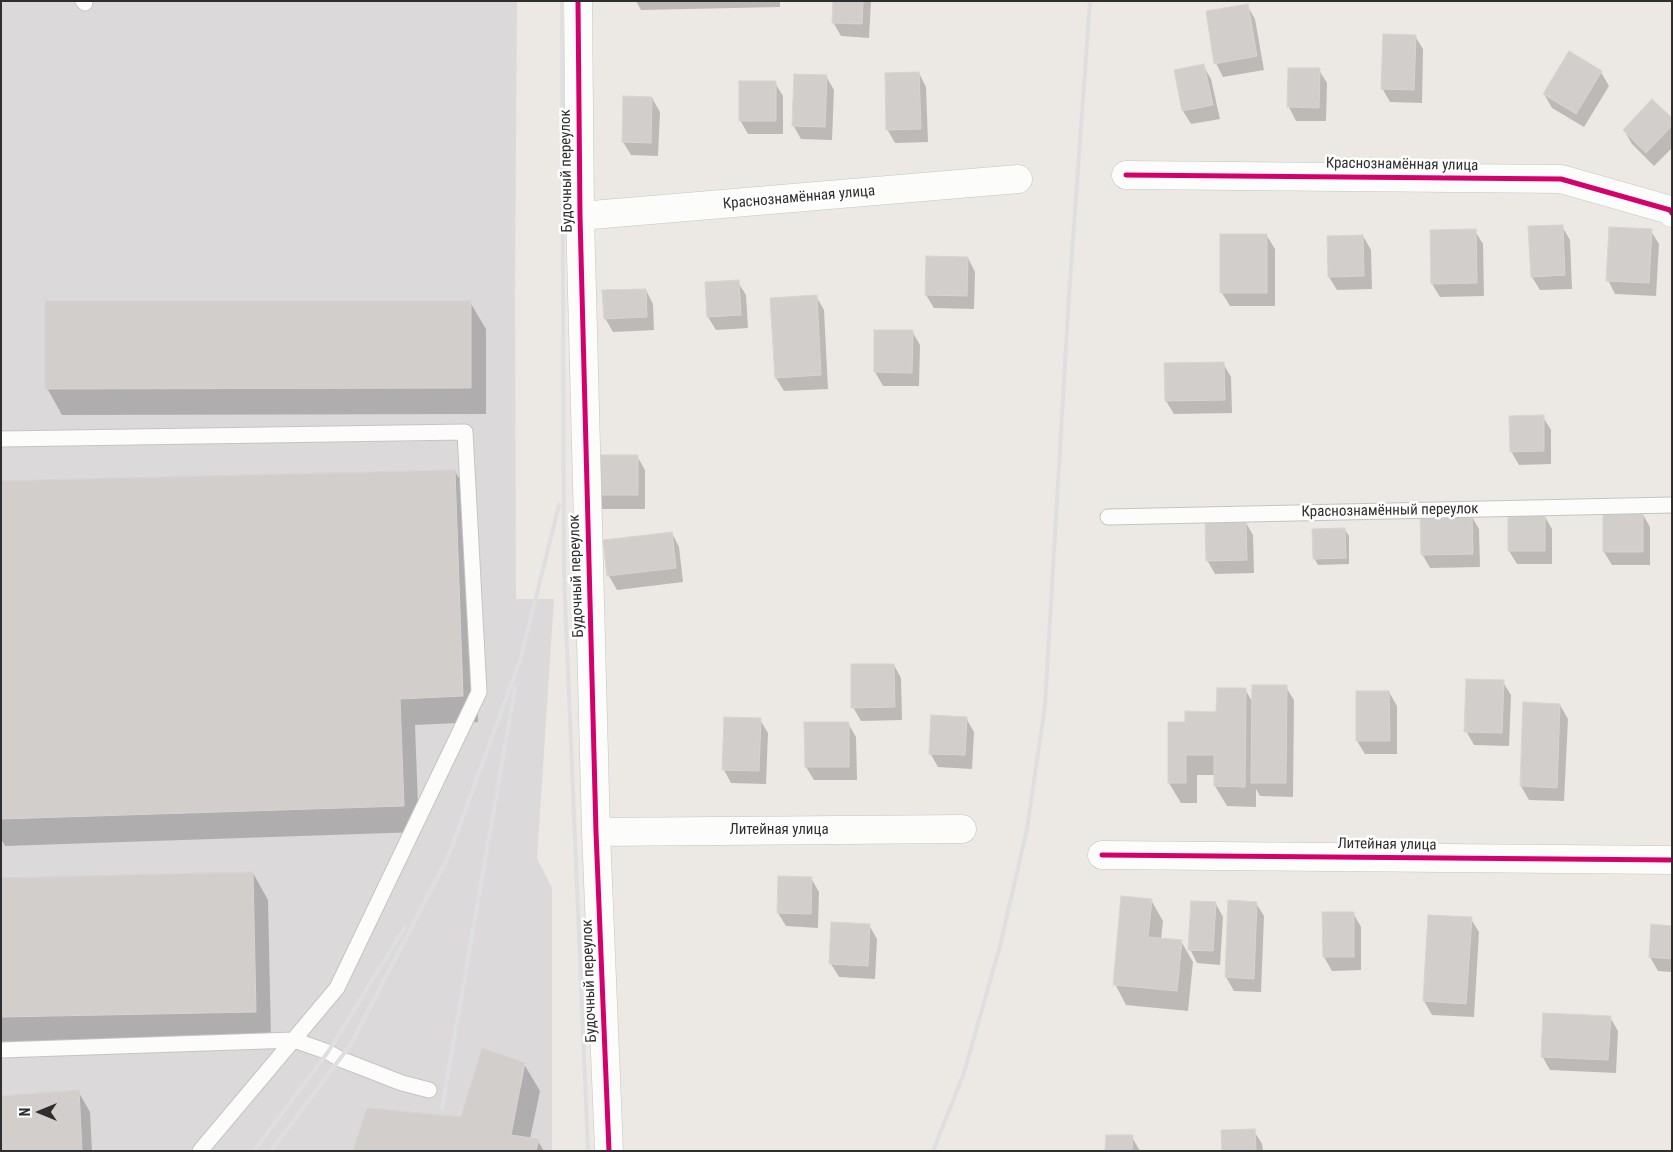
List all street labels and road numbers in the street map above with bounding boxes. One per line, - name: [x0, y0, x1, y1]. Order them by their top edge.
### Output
- street label: Будочный переулок: [557, 109, 577, 233]
- street label: Краснознамённая улица: [1326, 155, 1478, 175]
- street label: Краснознамённая улица: [722, 182, 876, 214]
- street label: Краснознамённый переулок: [1301, 500, 1479, 522]
- street label: Будочный переулок: [566, 514, 588, 638]
- street label: Литейная улица: [729, 821, 829, 839]
- street label: Литейная улица: [1337, 835, 1437, 855]
- street label: Будочный переулок: [579, 919, 601, 1043]

